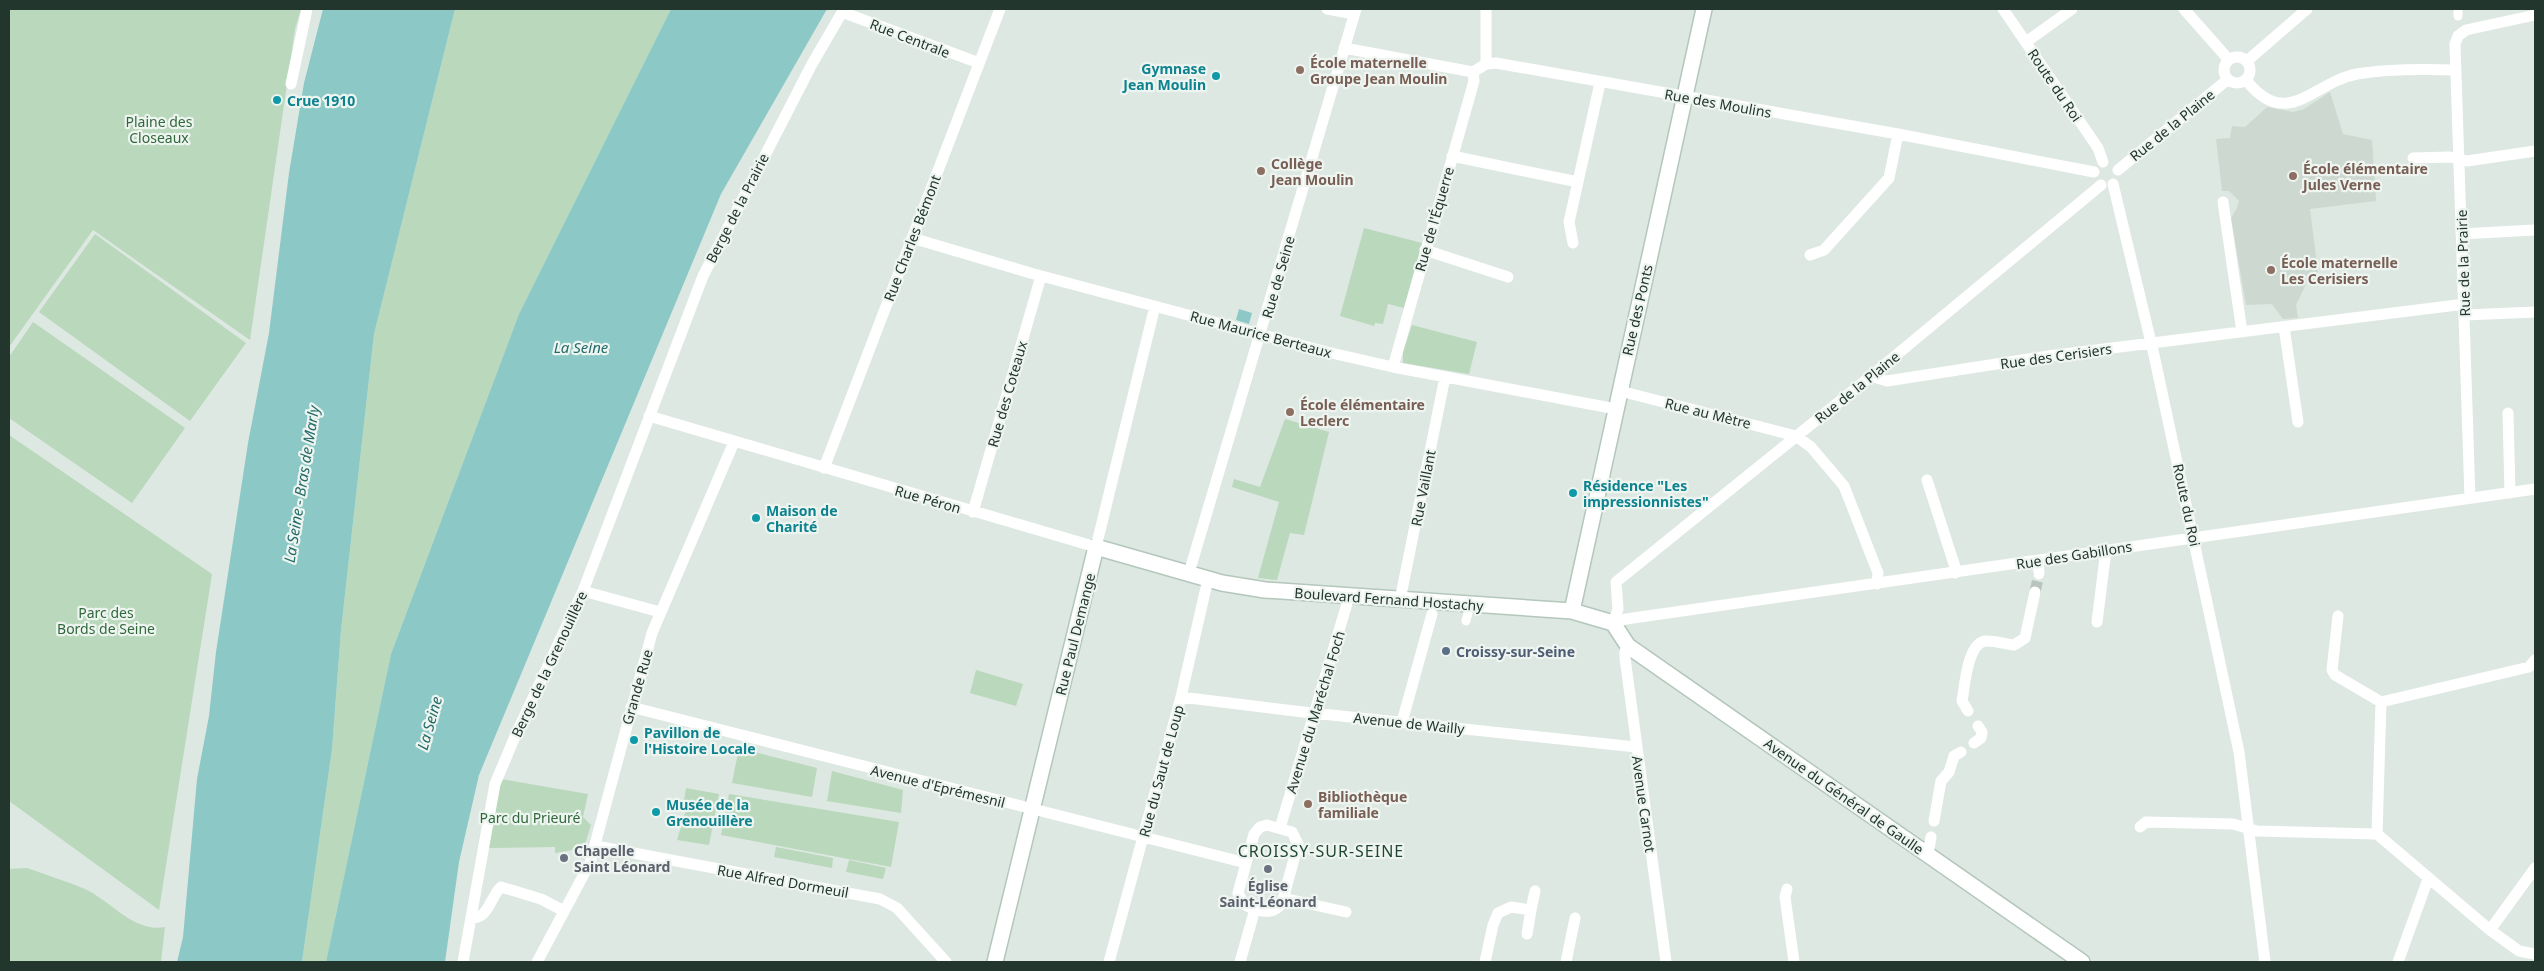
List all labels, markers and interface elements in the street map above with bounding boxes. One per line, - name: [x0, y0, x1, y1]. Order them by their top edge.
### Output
- street label: Rue Centrale: [867, 14, 953, 62]
- street label: Route du Roi: [2024, 45, 2086, 125]
- place label: École maternelle Groupe Jean Moulin: [1310, 53, 1447, 88]
- place label: Gymnase Jean Moulin: [1121, 59, 1206, 94]
- marker: École maternelle Groupe Jean Moulin: [1294, 64, 1306, 76]
- marker: Gymnase Jean Moulin: [1210, 70, 1222, 82]
- street label: Rue des Moulins: [1663, 84, 1773, 122]
- street label: Rue de la Plaine: [2126, 85, 2219, 165]
- place label: Crue 1910: [287, 91, 355, 110]
- marker: Crue 1910: [271, 94, 283, 106]
- park label: Plaine des Closeaux: [126, 112, 193, 147]
- street label: Berge de la Prairie: [701, 150, 773, 266]
- place label: Collège Jean Moulin: [1269, 154, 1354, 189]
- place label: École élémentaire Jules Verne: [2301, 159, 2428, 194]
- street label: Rue de l'Équerre: [1410, 164, 1458, 273]
- marker: Collège Jean Moulin: [1255, 165, 1267, 177]
- marker: École élémentaire Jules Verne: [2287, 170, 2299, 182]
- street label: Rue Charles Bémont: [879, 172, 945, 304]
- street label: Rue de la Prairie: [2452, 209, 2474, 317]
- street label: Rue de Seine: [1257, 234, 1299, 320]
- place label: École maternelle Les Cerisiers: [2281, 253, 2398, 288]
- street label: Rue des Ponts: [1617, 262, 1657, 357]
- marker: École maternelle Les Cerisiers: [2265, 264, 2277, 276]
- street label: Rue Maurice Berteaux: [1188, 306, 1334, 362]
- water label: La Seine: [554, 337, 609, 357]
- street label: Rue des Coteaux: [983, 338, 1031, 449]
- street label: Rue des Cerisiers: [1999, 339, 2113, 373]
- street label: Rue de la Plaine: [1811, 347, 1904, 427]
- street label: Rue au Mètre: [1663, 393, 1753, 433]
- place label: École élémentaire Leclerc: [1300, 395, 1425, 430]
- water label: La Seine - Bras de Marly: [279, 403, 323, 564]
- marker: École élémentaire Leclerc: [1284, 406, 1296, 418]
- street label: Rue Vaillant: [1406, 448, 1440, 528]
- street label: Route du Roi: [2169, 462, 2205, 548]
- place label: Résidence "Les impressionnistes": [1583, 476, 1709, 511]
- street label: Rue Péron: [893, 481, 963, 517]
- marker: Résidence "Les impressionnistes": [1567, 487, 1579, 499]
- place label: Maison de Charité: [766, 501, 838, 536]
- marker: Maison de Charité: [750, 512, 762, 524]
- street label: Rue des Gabillons: [2015, 536, 2134, 574]
- street label: Rue Paul Demange: [1051, 571, 1099, 697]
- street label: Boulevard Fernand Hostachy: [1294, 583, 1485, 615]
- street label: Berge de la Grenouillère: [507, 588, 591, 740]
- park label: Parc des Bords de Seine: [57, 603, 155, 638]
- street label: Avenue du Maréchal Foch: [1281, 628, 1349, 796]
- place label: Croissy-sur-Seine: [1456, 642, 1575, 661]
- marker: Croissy-sur-Seine: [1440, 645, 1452, 657]
- street label: Grande Rue: [617, 647, 657, 727]
- water label: La Seine: [412, 693, 446, 752]
- street label: Rue du Saut de Loup: [1134, 703, 1188, 839]
- street label: Avenue de Wailly: [1353, 708, 1466, 738]
- place label: Pavillon de l'Histoire Locale: [644, 723, 756, 758]
- street label: Avenue du Général de Gaulle: [1760, 733, 1928, 859]
- marker: Pavillon de l'Histoire Locale: [628, 734, 640, 746]
- street label: Avenue Carnot: [1628, 754, 1660, 854]
- street label: Avenue d'Eprémesnil: [869, 760, 1007, 812]
- place label: Bibliothèque familiale: [1318, 787, 1407, 822]
- place label: Musée de la Grenouillère: [666, 795, 753, 830]
- marker: Bibliothèque familiale: [1302, 798, 1314, 810]
- marker: Musée de la Grenouillère: [650, 806, 662, 818]
- park label: Parc du Prieuré: [480, 808, 581, 827]
- district label: CROISSY-SUR-SEINE: [1238, 840, 1404, 862]
- place label: Chapelle Saint Léonard: [574, 841, 670, 876]
- marker: Chapelle Saint Léonard: [558, 852, 570, 864]
- street label: Rue Alfred Dormeuil: [716, 860, 850, 902]
- marker: Église Saint-Léonard: [1262, 863, 1274, 875]
- place label: Église Saint-Léonard: [1219, 876, 1317, 911]

